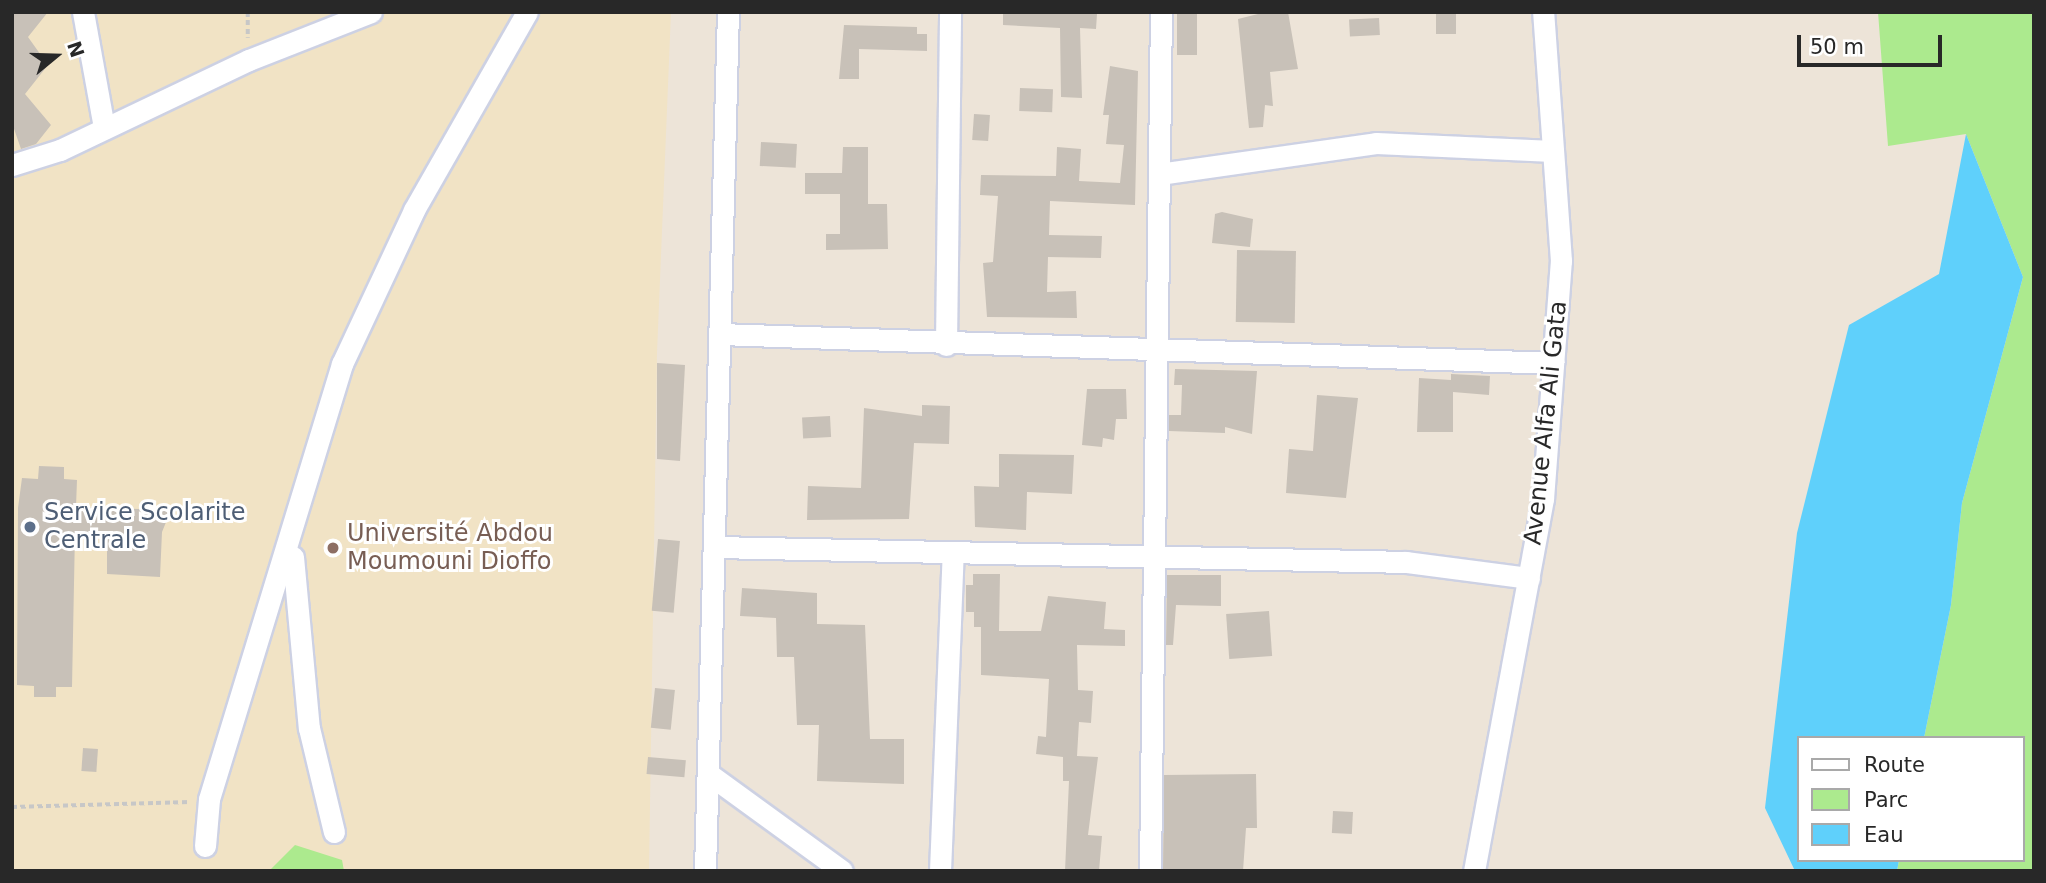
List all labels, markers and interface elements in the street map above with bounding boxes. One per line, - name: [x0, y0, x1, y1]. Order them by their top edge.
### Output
- north arrow: [21, 21, 91, 91]
- scale bar: [1801, 21, 1946, 65]
- text: 50 m: [1810, 35, 1864, 59]
- text: N: [63, 38, 89, 60]
- street label: Avenue Alfa Ali Gata: [1519, 299, 1573, 547]
- place label: Service Scolarite Centrale: [44, 499, 246, 555]
- marker: Service Scolarite Centrale: [22, 519, 38, 535]
- place label: Université Abdou Moumouni Dioffo: [347, 520, 553, 576]
- marker: Université Abdou Moumouni Dioffo: [325, 540, 341, 556]
- legend: [1798, 736, 2025, 862]
- text: Route: [1864, 753, 1925, 777]
- text: Parc: [1864, 788, 1908, 812]
- text: Eau: [1864, 823, 1903, 847]

